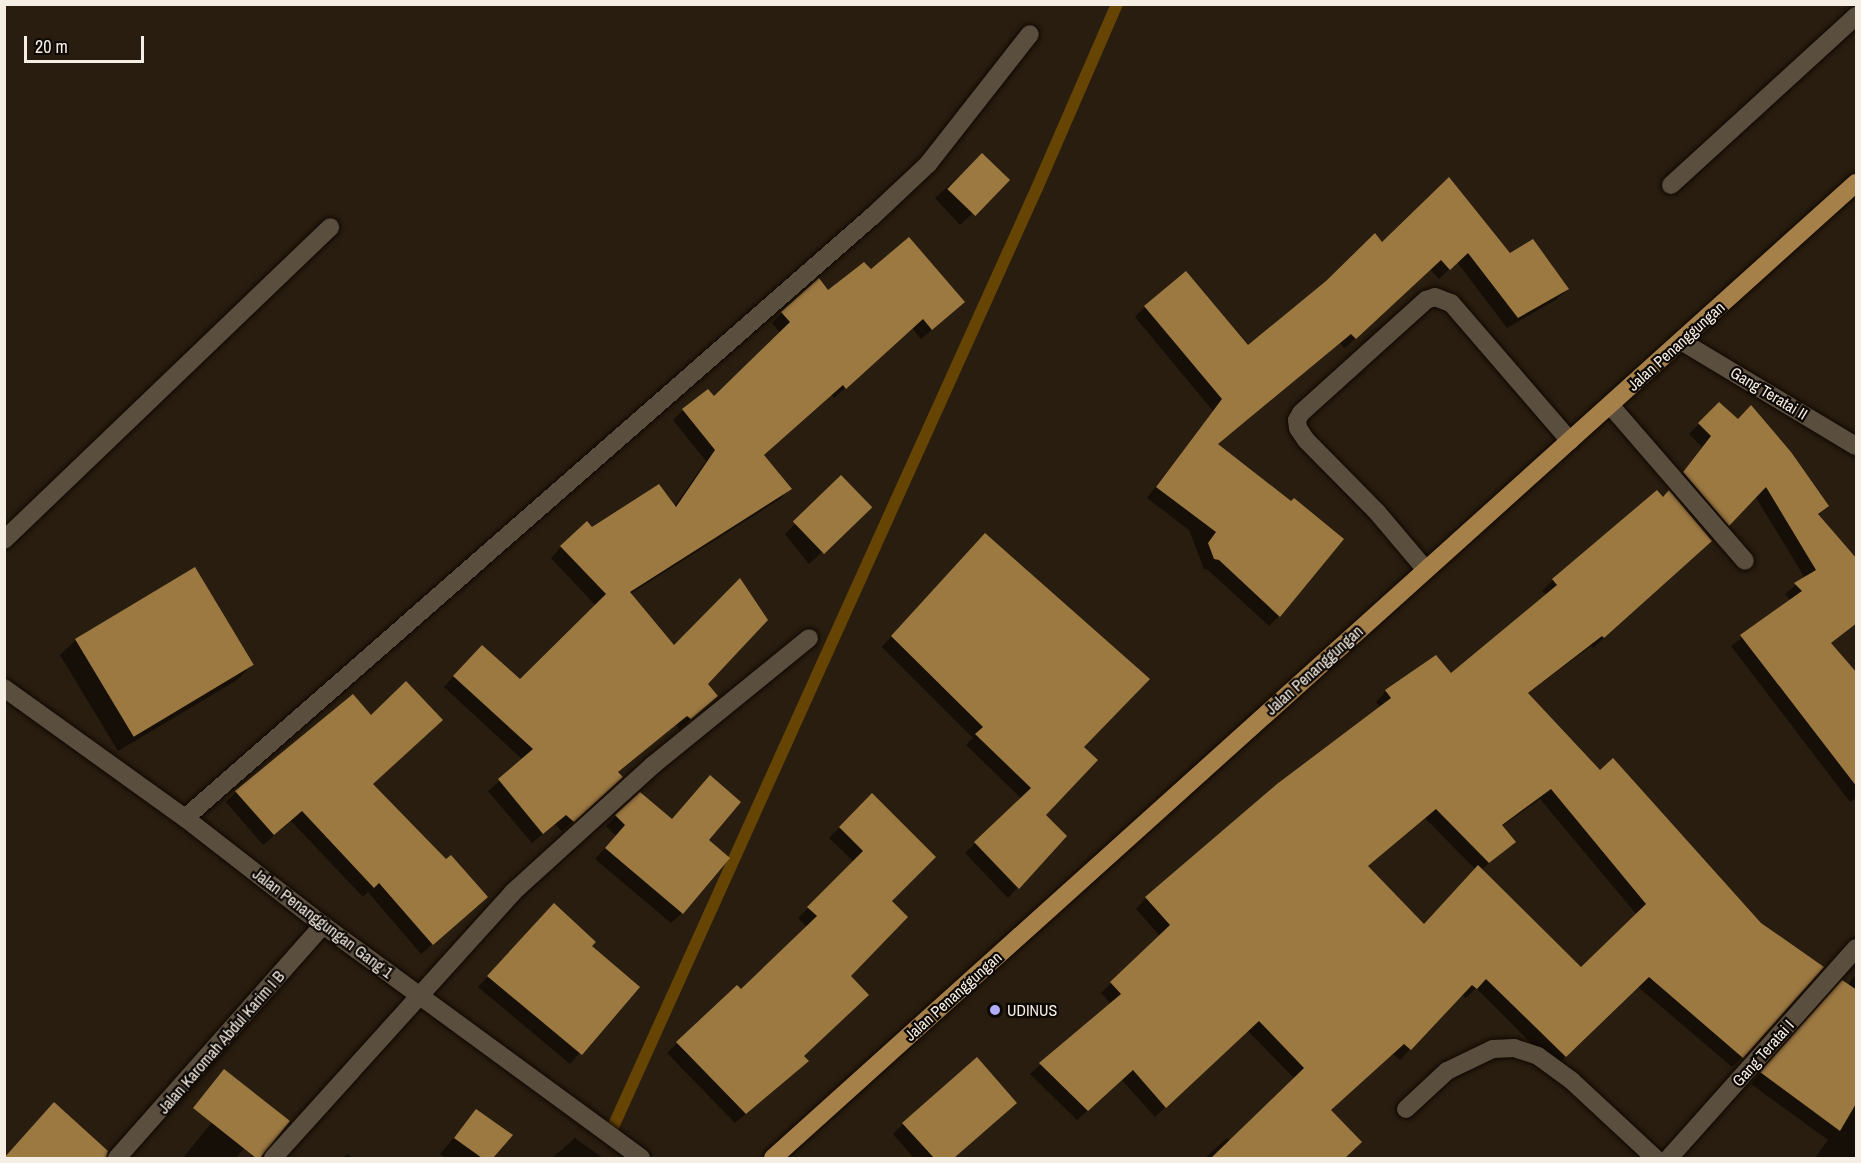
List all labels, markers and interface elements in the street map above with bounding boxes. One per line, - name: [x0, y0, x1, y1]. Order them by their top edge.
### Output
- scale bar: [27, 24, 147, 62]
- text: 20 m: [35, 34, 68, 59]
- street label: Jalan Penanggungan: [1623, 297, 1729, 395]
- street label: Gang Teratai II: [1727, 362, 1811, 424]
- street label: Jalan Penanggungan: [1261, 621, 1367, 719]
- street label: Jalan Penanggungan Gang 1: [249, 864, 397, 982]
- street label: Jalan Penanggungan: [900, 947, 1006, 1045]
- street label: Jalan Karomah Abdul Karim I B: [153, 966, 289, 1118]
- place label: UDINUS: [1007, 1000, 1057, 1020]
- marker: UDINUS: [988, 1003, 1002, 1017]
- street label: Gang Teratai I: [1728, 1016, 1798, 1090]

